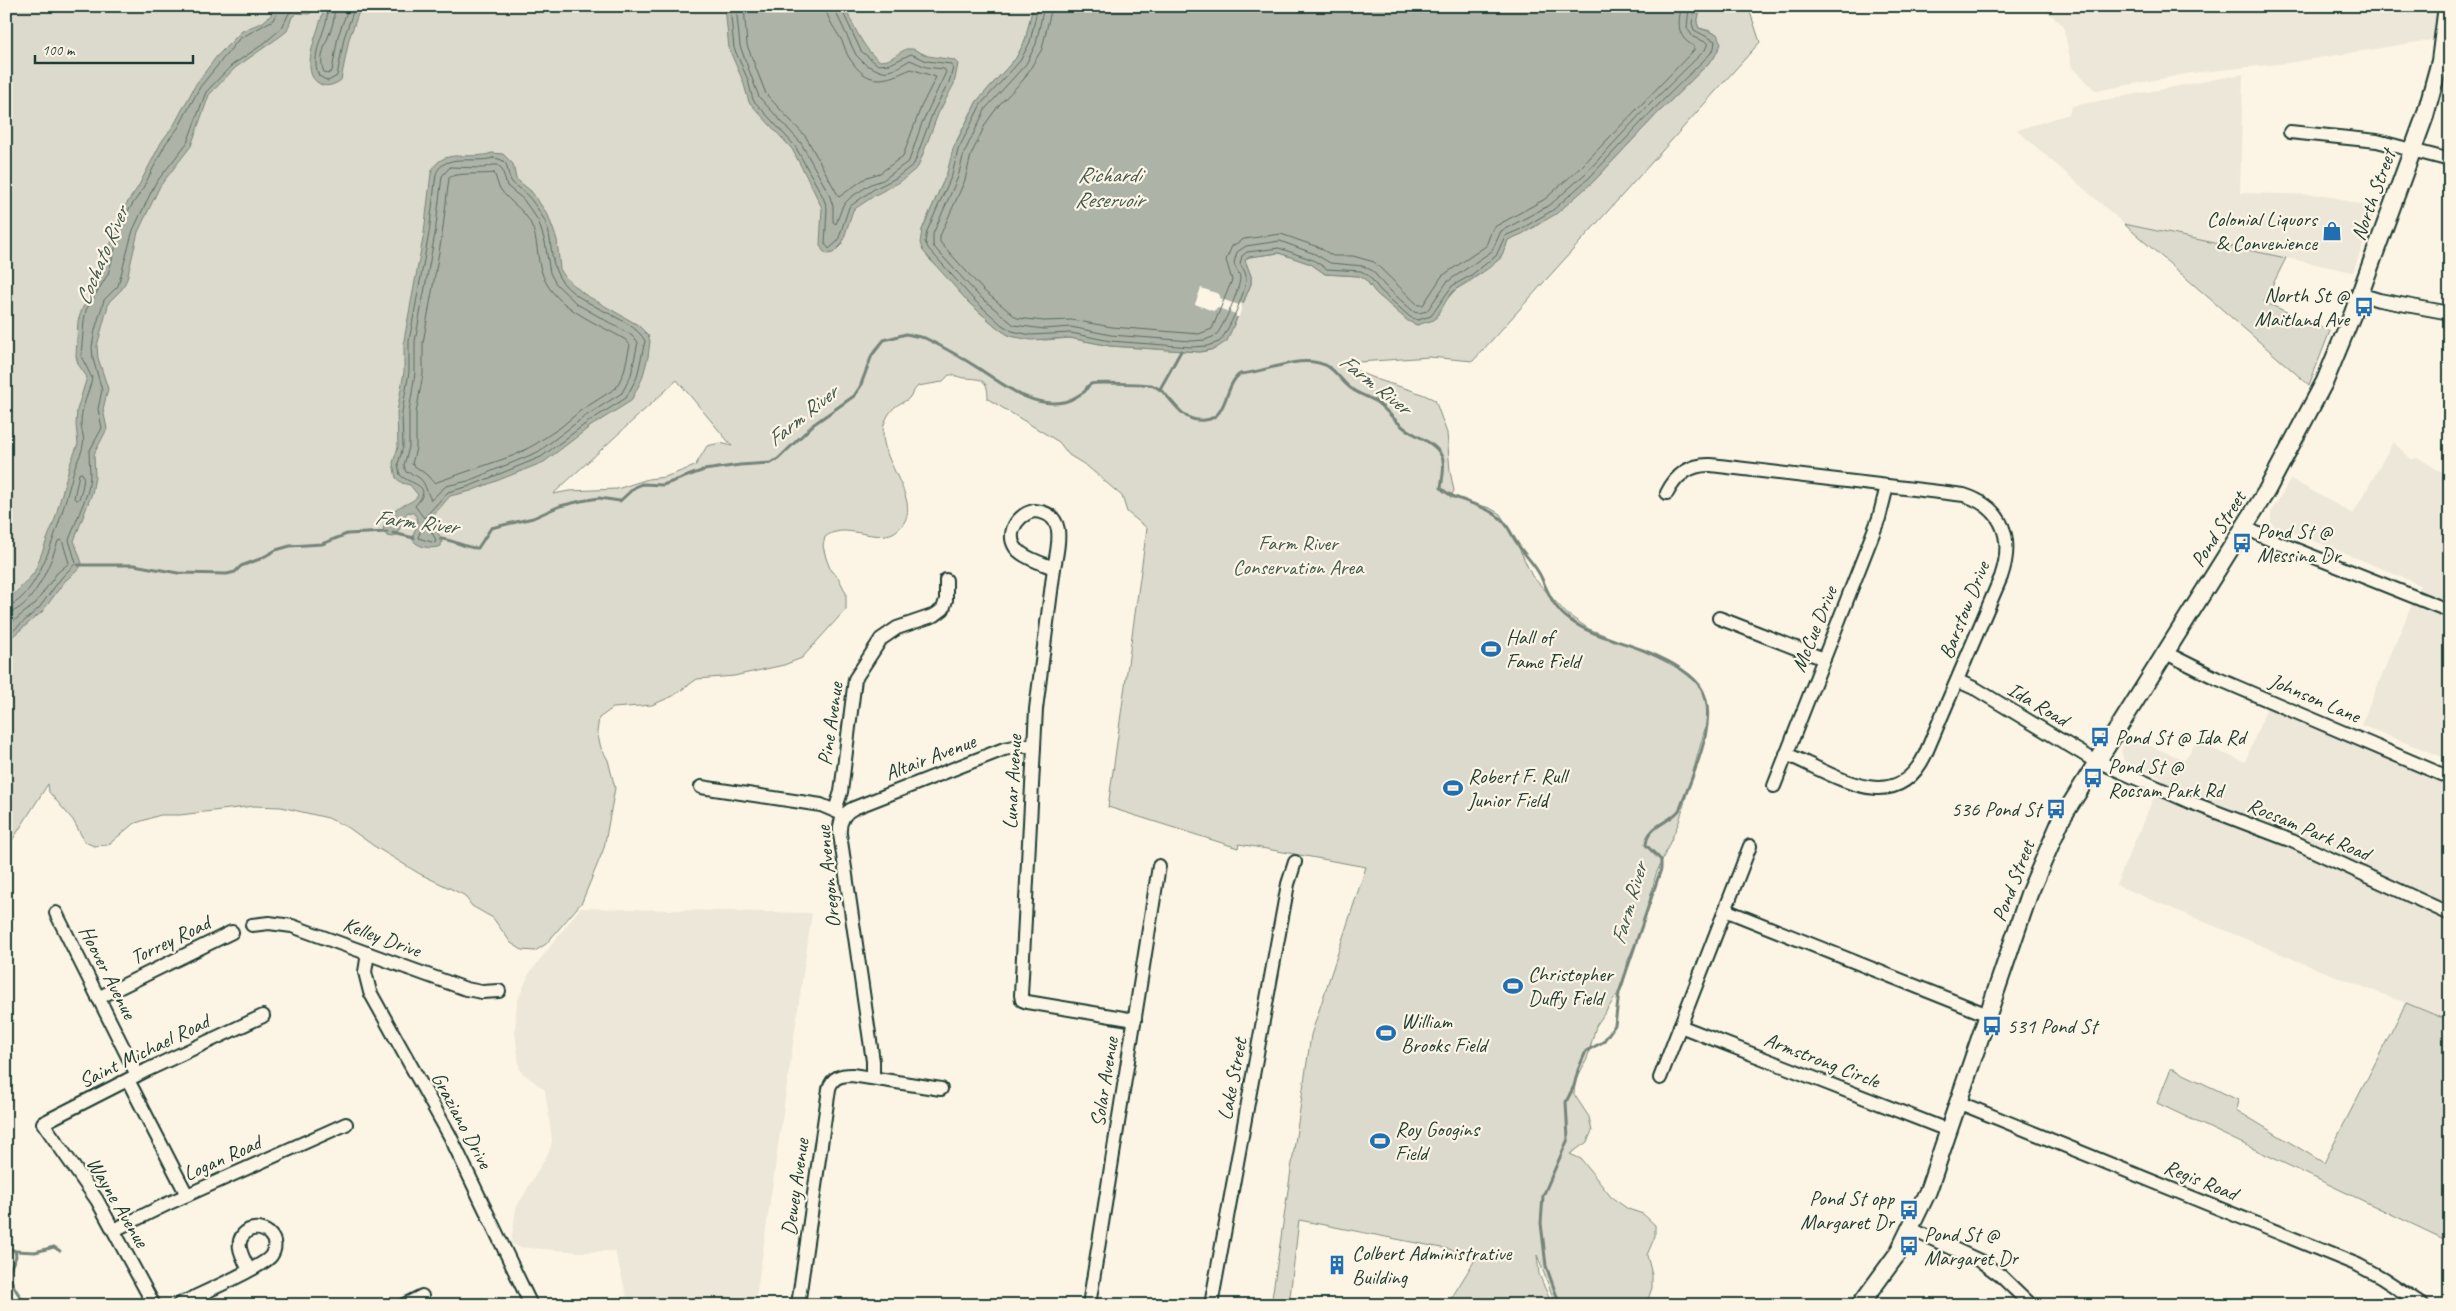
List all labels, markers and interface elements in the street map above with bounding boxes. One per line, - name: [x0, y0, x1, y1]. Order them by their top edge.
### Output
- scale bar: [35, 32, 192, 64]
- text: 100 m: [42, 41, 76, 60]
- street label: North Street: [2345, 143, 2402, 244]
- water label: Richardi Reservoir: [1075, 161, 1147, 214]
- water label: Cochato River: [69, 200, 136, 309]
- place label: Colonial Liquors & Convenience: [2207, 206, 2319, 256]
- shop icon: Colonial Liquors & Convenience: [2321, 220, 2343, 242]
- place label: North St @ Maitland Ave: [2255, 282, 2351, 332]
- bus stop icon: North St @ Maitland Ave: [2353, 296, 2375, 318]
- water label: Farm River: [1334, 347, 1420, 423]
- water label: Farm River: [761, 376, 846, 453]
- street label: Pond Street: [2185, 484, 2253, 572]
- water label: Farm River: [373, 503, 463, 541]
- place label: Pond St @ Messina Dr: [2257, 518, 2343, 568]
- park label: Farm River Conservation Area: [1233, 530, 1365, 580]
- bus stop icon: Pond St @ Messina Dr: [2231, 532, 2253, 554]
- street label: Barstow Drive: [1933, 556, 1996, 662]
- street label: McCue Drive: [1785, 580, 1844, 675]
- place label: Hall of Fame Field: [1506, 624, 1583, 674]
- sports icon: Hall of Fame Field: [1480, 638, 1502, 660]
- street label: Johnson Lane: [2265, 667, 2366, 730]
- street label: Ida Road: [2003, 676, 2076, 734]
- street label: Pine Avenue: [811, 680, 849, 767]
- place label: Pond St @ Ida Rd: [2115, 724, 2249, 750]
- bus stop icon: Pond St @ Ida Rd: [2089, 726, 2111, 748]
- street label: Altair Avenue: [881, 727, 980, 786]
- street label: Lunar Avenue: [997, 733, 1028, 830]
- place label: Pond St @ Rocsam Park Rd: [2108, 753, 2226, 803]
- place label: Robert F. Rull Junior Field: [1467, 763, 1570, 813]
- bus stop icon: Pond St @ Rocsam Park Rd: [2082, 767, 2104, 789]
- sports icon: Robert F. Rull Junior Field: [1442, 777, 1464, 799]
- street label: Rocsam Park Road: [2244, 791, 2377, 868]
- place label: 536 Pond St: [1951, 796, 2044, 822]
- bus stop icon: 536 Pond St: [2045, 798, 2067, 820]
- street label: Oregon Avenue: [810, 824, 846, 929]
- street label: Pond Street: [1986, 835, 2041, 925]
- water label: Farm River: [1604, 856, 1655, 948]
- street label: Torrey Road: [126, 908, 217, 970]
- street label: Kelley Drive: [340, 911, 426, 964]
- street label: Hoover Avenue: [73, 921, 143, 1024]
- place label: Christopher Duffy Field: [1528, 961, 1615, 1011]
- sports icon: Christopher Duffy Field: [1502, 975, 1524, 997]
- street label: Saint Michael Road: [75, 1007, 216, 1094]
- place label: William Brooks Field: [1401, 1008, 1490, 1058]
- place label: 531 Pond St: [2007, 1013, 2100, 1039]
- bus stop icon: 531 Pond St: [1981, 1015, 2003, 1037]
- sports icon: William Brooks Field: [1375, 1022, 1397, 1044]
- street label: Armstrong Circle: [1761, 1026, 1884, 1094]
- street label: Solar Avenue: [1084, 1034, 1124, 1129]
- street label: Lake Street: [1211, 1034, 1253, 1122]
- street label: Graziano Drive: [426, 1067, 499, 1174]
- place label: Roy Googins Field: [1395, 1116, 1481, 1166]
- street label: Logan Road: [179, 1128, 267, 1187]
- sports icon: Roy Googins Field: [1369, 1130, 1391, 1152]
- street label: Dewey Avenue: [775, 1136, 815, 1237]
- street label: Wayne Avenue: [81, 1152, 156, 1253]
- street label: Regis Road: [2161, 1154, 2244, 1207]
- place label: Pond St opp Margaret Dr: [1800, 1185, 1895, 1235]
- bus stop icon: Pond St opp Margaret Dr: [1898, 1199, 1920, 1221]
- place label: Pond St @ Margaret Dr: [1924, 1221, 2019, 1271]
- bus stop icon: Pond St @ Margaret Dr: [1898, 1235, 1920, 1257]
- place label: Colbert Administrative Building: [1352, 1240, 1512, 1290]
- building icon: Colbert Administrative Building: [1326, 1254, 1348, 1276]

